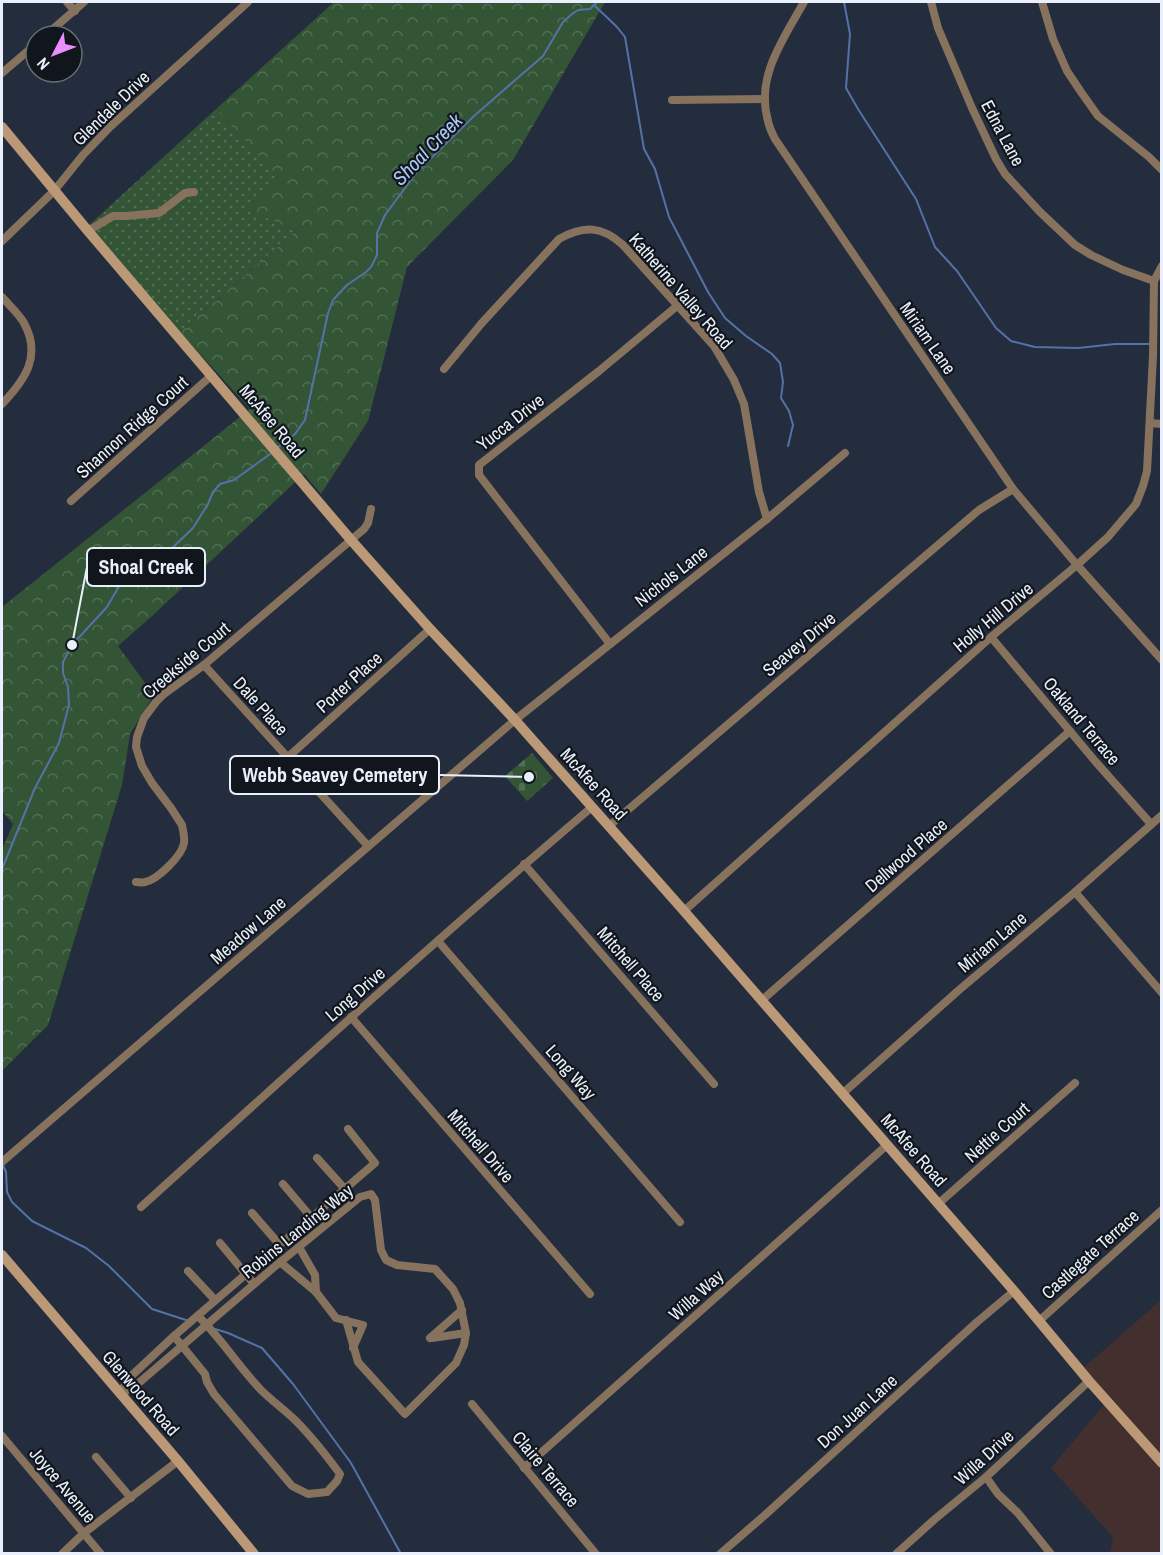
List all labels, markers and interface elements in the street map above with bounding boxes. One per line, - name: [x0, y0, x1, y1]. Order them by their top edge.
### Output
- north arrow: [24, 24, 84, 84]
- text: N: [32, 53, 54, 75]
- street label: Glendale Drive: [67, 65, 155, 151]
- street label: Edna Lane: [975, 96, 1031, 170]
- water label: Shoal Creek: [386, 107, 469, 191]
- street label: Katherine Valley Road: [623, 227, 739, 355]
- street label: Miriam Lane: [894, 297, 962, 379]
- street label: Shannon Ridge Court: [71, 370, 193, 484]
- street label: McAfee Road: [234, 379, 310, 463]
- street label: Yucca Drive: [471, 388, 549, 456]
- street label: Nichols Lane: [629, 540, 713, 612]
- callout: Shoal Creek: [87, 548, 205, 586]
- text: Shoal Creek: [99, 553, 194, 580]
- street label: Holly Hill Drive: [948, 576, 1038, 658]
- street label: Seavey Drive: [757, 606, 841, 682]
- street label: Creekside Court: [137, 616, 235, 704]
- street label: Porter Place: [310, 646, 388, 718]
- street label: Dale Place: [228, 671, 294, 741]
- street label: Oakland Terrace: [1038, 672, 1126, 770]
- street label: McAfee Road: [555, 742, 633, 826]
- callout: Webb Seavey Cemetery: [230, 756, 439, 794]
- text: Webb Seavey Cemetery: [243, 761, 428, 788]
- street label: Dellwood Place: [859, 812, 953, 898]
- street label: Meadow Lane: [205, 890, 291, 970]
- street label: Miriam Lane: [952, 906, 1032, 978]
- street label: Mitchell Place: [591, 921, 671, 1007]
- street label: Long Drive: [320, 961, 390, 1027]
- street label: Long Way: [540, 1039, 602, 1106]
- street label: Nettie Court: [959, 1096, 1035, 1168]
- street label: Mitchell Drive: [442, 1104, 520, 1188]
- street label: McAfee Road: [875, 1108, 953, 1192]
- street label: Robins Landing Way: [236, 1178, 359, 1284]
- street label: Castlegate Terrace: [1036, 1203, 1144, 1305]
- street label: Willa Way: [663, 1263, 729, 1326]
- street label: Glenwood Road: [97, 1345, 185, 1441]
- street label: Don Juan Lane: [811, 1368, 903, 1454]
- street label: Willa Drive: [949, 1424, 1019, 1490]
- street label: Claire Terrace: [507, 1426, 585, 1512]
- street label: Joyce Avenue: [24, 1442, 102, 1528]

